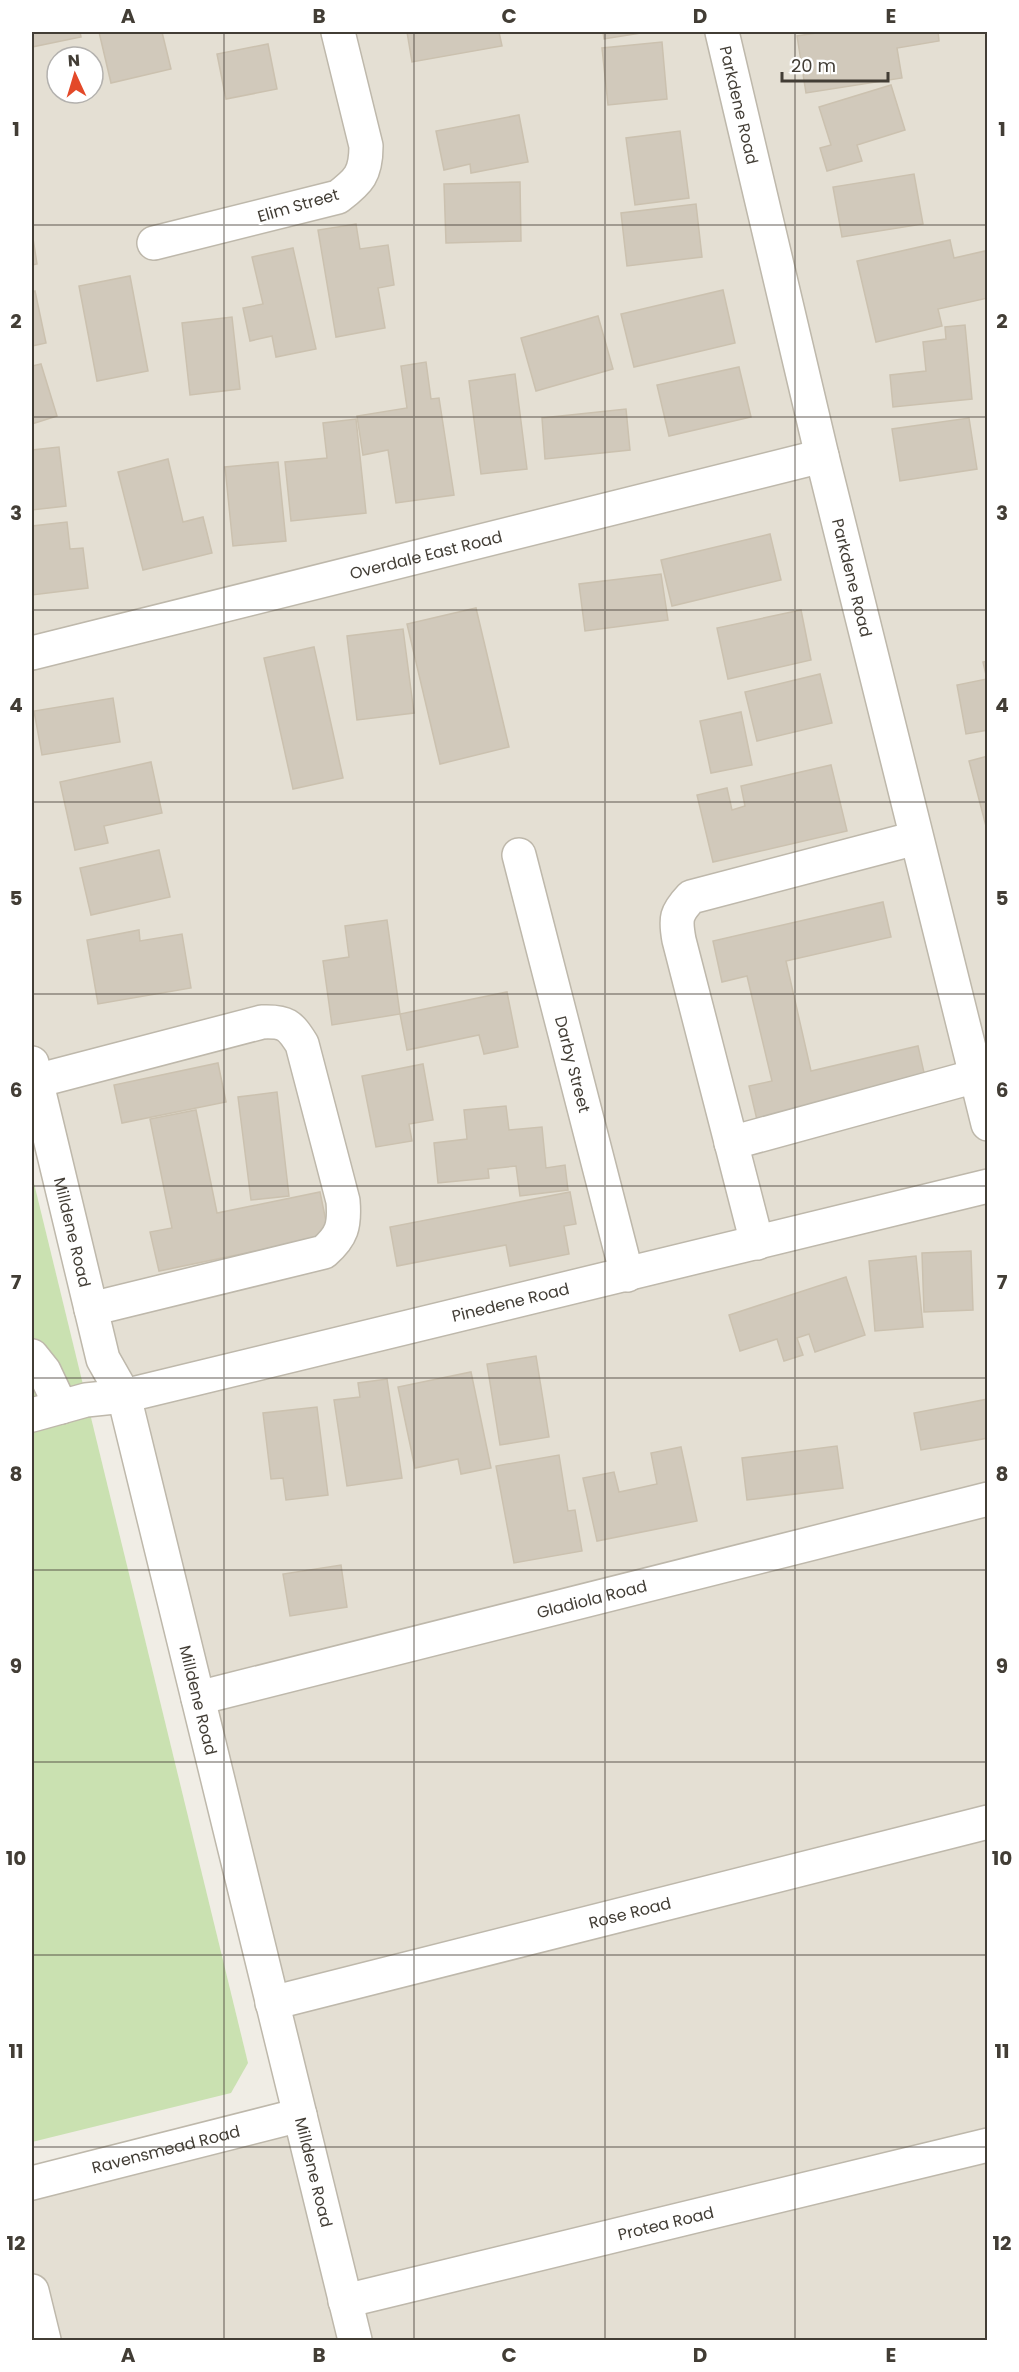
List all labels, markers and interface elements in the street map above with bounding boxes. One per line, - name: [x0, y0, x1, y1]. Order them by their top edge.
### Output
- text: A: [121, 2, 136, 30]
- text: B: [312, 2, 326, 30]
- text: C: [501, 2, 517, 30]
- text: D: [693, 2, 707, 30]
- text: E: [886, 2, 896, 30]
- street label: Parkdene Road: [714, 44, 764, 167]
- north arrow: [45, 45, 105, 105]
- scale bar: [782, 45, 888, 83]
- text: N: [67, 49, 81, 72]
- text: 20 m: [791, 53, 836, 78]
- text: 1: [12, 115, 20, 143]
- text: 1: [998, 115, 1006, 143]
- street label: Elim Street: [255, 183, 342, 228]
- text: 2: [10, 307, 22, 335]
- text: 2: [996, 307, 1008, 335]
- text: 3: [10, 499, 22, 527]
- text: 3: [996, 499, 1008, 527]
- street label: Parkdene Road: [826, 516, 878, 639]
- street label: Overdale East Road: [347, 525, 505, 585]
- text: 4: [9, 691, 23, 719]
- text: 4: [995, 691, 1009, 719]
- text: 5: [10, 884, 23, 912]
- text: 5: [996, 884, 1009, 912]
- street label: Darby Street: [549, 1013, 596, 1115]
- text: 6: [10, 1076, 22, 1104]
- text: 6: [996, 1076, 1008, 1104]
- street label: Milldene Road: [48, 1175, 96, 1290]
- text: 7: [11, 1268, 22, 1296]
- text: 7: [997, 1268, 1008, 1296]
- street label: Pinedene Road: [449, 1277, 572, 1328]
- text: 8: [10, 1460, 22, 1488]
- text: 8: [996, 1460, 1008, 1488]
- street label: Gladiola Road: [534, 1574, 649, 1624]
- street label: Milldene Road: [173, 1643, 222, 1758]
- text: 9: [10, 1652, 22, 1680]
- text: 9: [996, 1652, 1008, 1680]
- text: 10: [6, 1844, 26, 1872]
- text: 10: [992, 1844, 1012, 1872]
- street label: Rose Road: [586, 1892, 673, 1935]
- text: 11: [8, 2037, 24, 2065]
- text: 11: [994, 2037, 1010, 2065]
- street label: Milldene Road: [289, 2115, 338, 2230]
- street label: Ravensmead Road: [89, 2120, 242, 2179]
- street label: Protea Road: [615, 2201, 716, 2246]
- text: 12: [7, 2229, 25, 2257]
- text: 12: [993, 2229, 1011, 2257]
- text: A: [121, 2341, 136, 2369]
- text: B: [312, 2341, 326, 2369]
- text: C: [501, 2341, 517, 2369]
- text: D: [693, 2341, 707, 2369]
- text: E: [886, 2341, 896, 2369]

